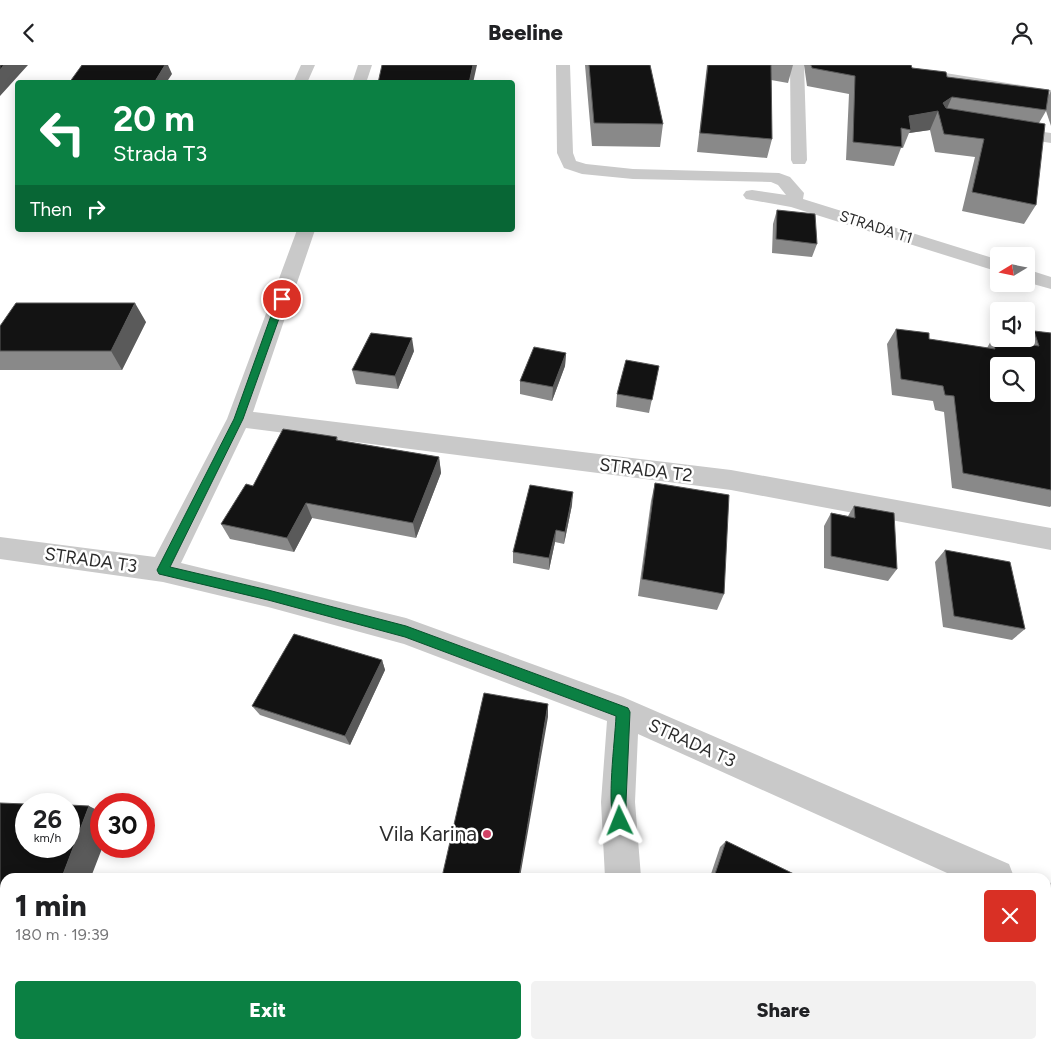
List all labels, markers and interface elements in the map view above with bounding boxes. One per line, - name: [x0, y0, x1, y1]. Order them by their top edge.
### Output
- icon: back: [15, 19, 43, 47]
- text: Beeline: [488, 19, 563, 46]
- icon: person: [1008, 19, 1036, 47]
- text: 20 m: [113, 98, 195, 140]
- icon: left: [30, 100, 95, 165]
- text: Strada T3: [113, 140, 207, 167]
- icon: right: [82, 195, 110, 223]
- text: Then: [30, 198, 72, 221]
- street label: STRADA T1: [837, 207, 915, 247]
- north arrow: [990, 247, 1035, 293]
- map controls: [990, 247, 1035, 402]
- pin: [261, 278, 303, 320]
- icon: arrive: [268, 285, 296, 313]
- button: sound: [990, 302, 1035, 347]
- button: search: [990, 357, 1035, 402]
- street label: STRADA T2: [598, 453, 694, 487]
- street label: STRADA T3: [43, 543, 139, 577]
- street label: STRADA T3: [645, 714, 739, 772]
- speed limit sign: 30: [90, 793, 155, 858]
- position arrow: [593, 794, 645, 846]
- text: 26: [33, 804, 62, 834]
- place label: Vila Karina: [379, 821, 477, 846]
- marker: Vila Karina: [481, 828, 493, 840]
- text: km/h: [34, 831, 61, 845]
- text: 1 min: [15, 887, 87, 924]
- button: close: [984, 890, 1036, 942]
- text: 180 m · 19:39: [15, 925, 109, 944]
- button: Exit: [15, 981, 521, 1039]
- button: Share: [531, 981, 1036, 1039]

